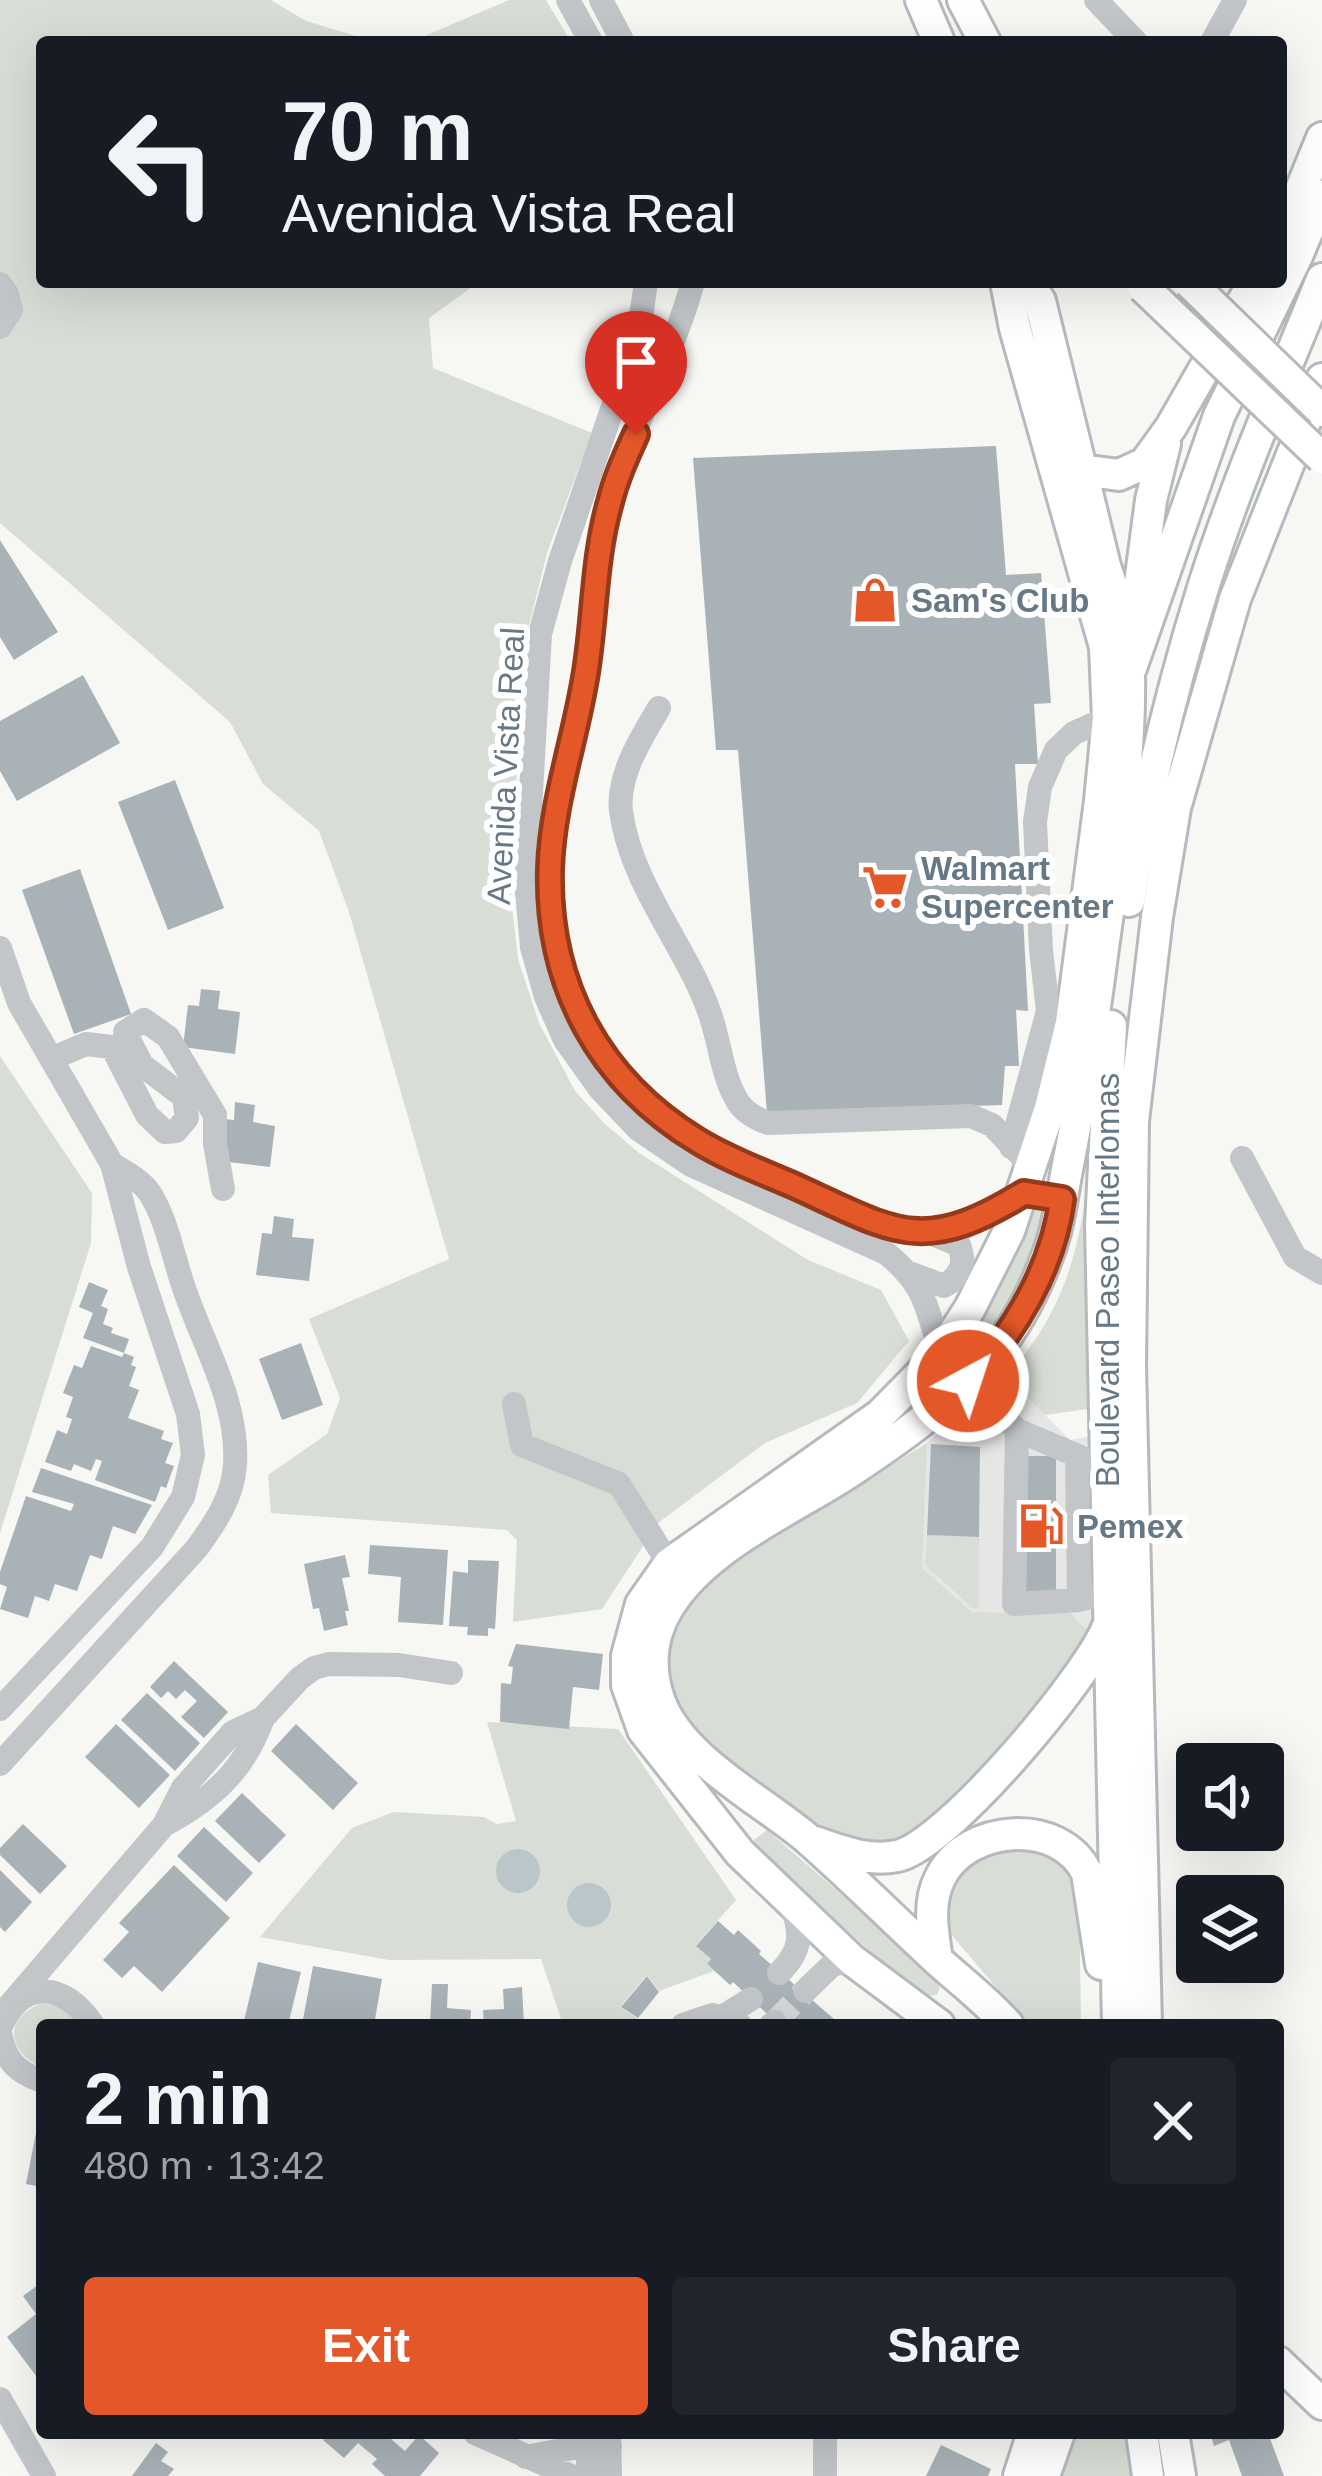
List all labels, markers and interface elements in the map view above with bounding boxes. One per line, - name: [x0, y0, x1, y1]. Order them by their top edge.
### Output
- icon: left: [84, 84, 240, 240]
- text: 70 m: [282, 84, 473, 178]
- text: Avenida Vista Real: [282, 183, 736, 243]
- pin: [585, 311, 687, 434]
- icon: arrive: [603, 329, 669, 395]
- shop icon: Sam's Club: [850, 575, 900, 625]
- place label: Sam's Club: [911, 582, 1089, 619]
- street label: Avenida Vista Real: [480, 626, 531, 906]
- place label: Walmart Supercenter: [921, 850, 1114, 925]
- supermarket icon: Walmart Supercenter: [860, 862, 910, 912]
- street label: Boulevard Paseo Interlomas: [1089, 1073, 1126, 1487]
- position arrow: [905, 1318, 1031, 1444]
- fuel station icon: Pemex: [1016, 1501, 1066, 1551]
- place label: Pemex: [1077, 1508, 1184, 1545]
- map controls: [1176, 1743, 1284, 1983]
- button: sound: [1176, 1743, 1284, 1851]
- button: layers: [1176, 1875, 1284, 1983]
- button: close: [1110, 2058, 1236, 2184]
- text: 2 min: [84, 2059, 272, 2139]
- text: 480 m · 13:42: [84, 2144, 325, 2187]
- button: Exit: [84, 2277, 648, 2415]
- button: Share: [672, 2277, 1236, 2415]

